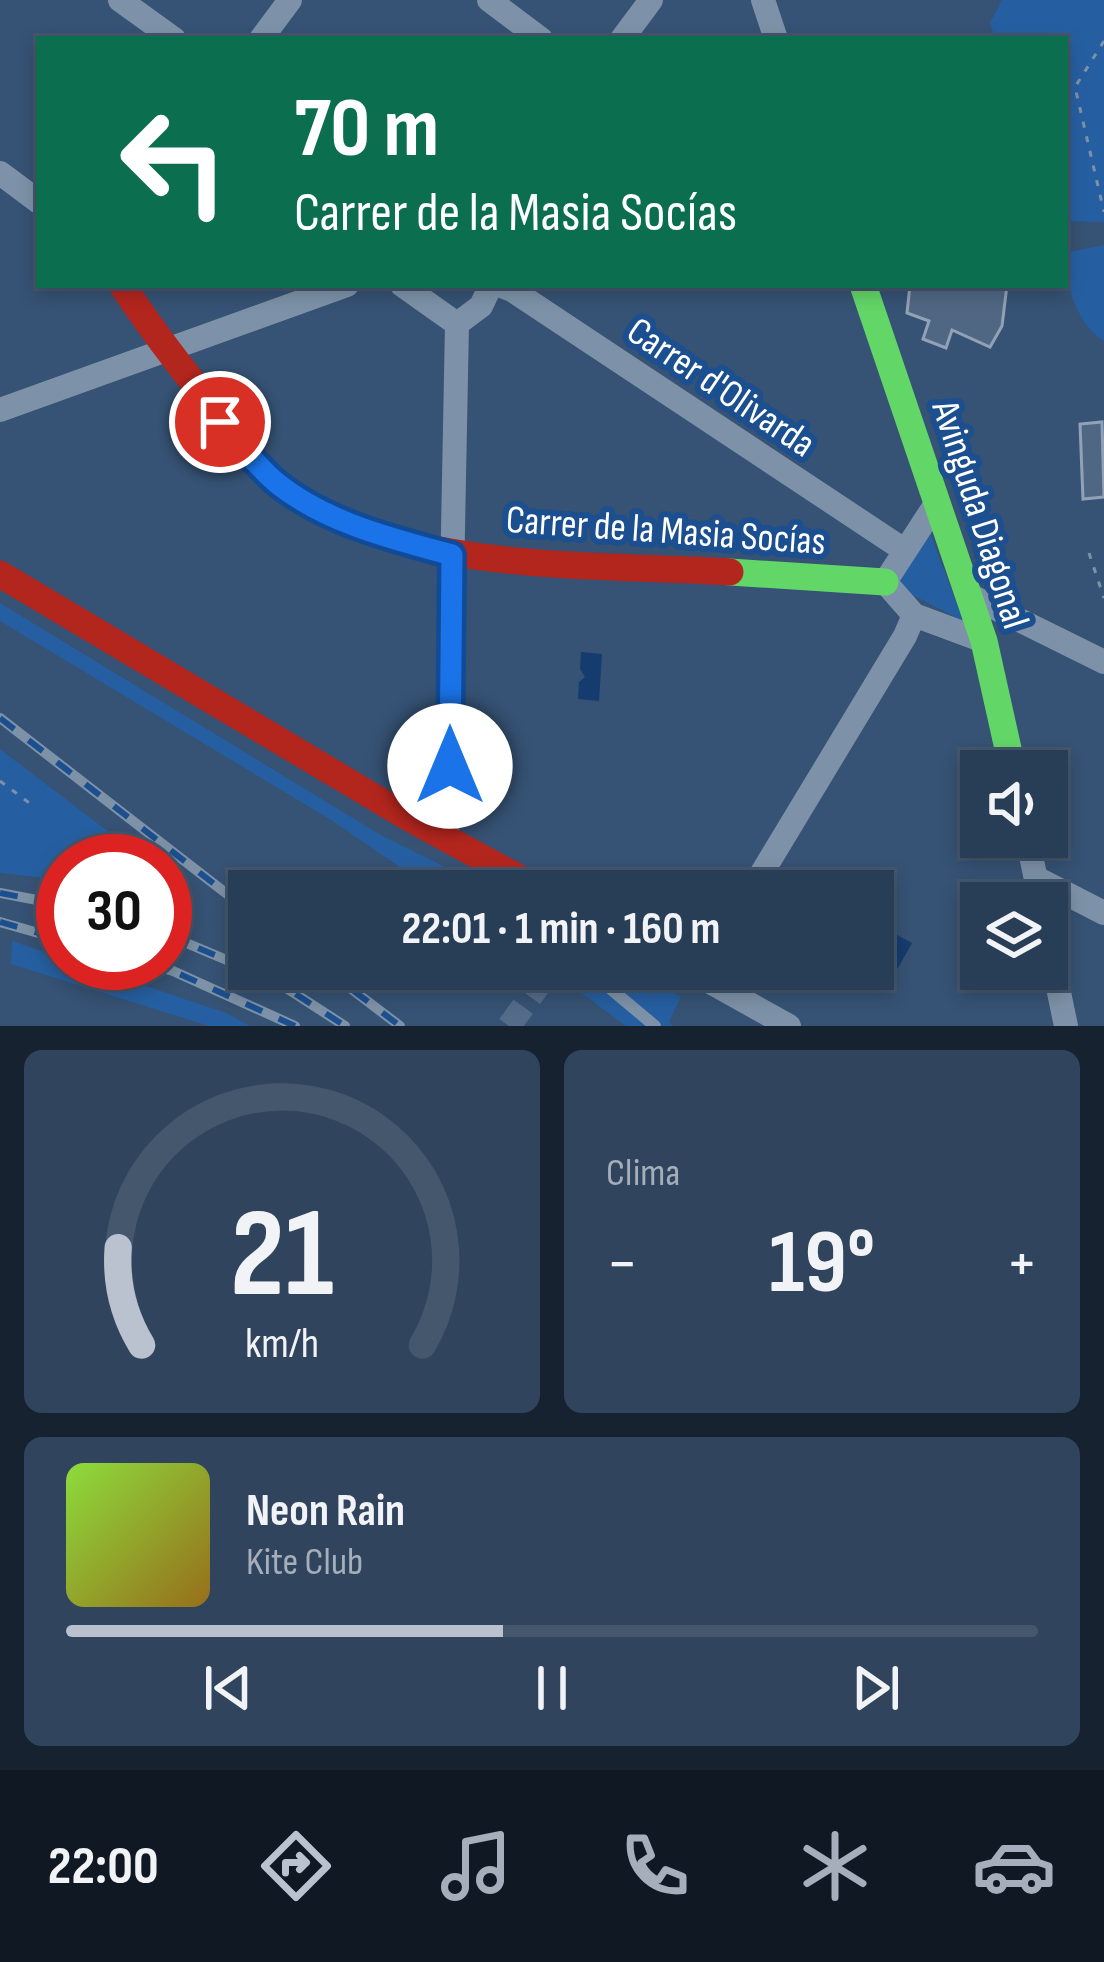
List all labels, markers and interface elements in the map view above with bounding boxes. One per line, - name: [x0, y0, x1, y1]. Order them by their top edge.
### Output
- text: 70 m: [294, 79, 439, 180]
- icon: left: [96, 84, 252, 240]
- text: Carrer de la Masia Socías: [294, 181, 737, 246]
- street label: Carrer d'Olivarda: [618, 308, 823, 468]
- pin: [169, 371, 271, 473]
- icon: arrive: [187, 389, 253, 455]
- street label: Avinguda Diagonal: [920, 394, 1039, 635]
- street label: Carrer de la Masia Socías: [505, 497, 827, 566]
- position arrow: [387, 703, 513, 829]
- map controls: [960, 750, 1068, 990]
- button: sound: [960, 750, 1068, 858]
- speed limit sign: 30: [36, 834, 192, 990]
- button: layers: [960, 882, 1068, 990]
- text: 22:01 · 1 min · 160 m: [402, 902, 720, 957]
- text: Clima: [606, 1150, 680, 1197]
- text: 21: [230, 1182, 334, 1331]
- text: 19°: [769, 1210, 875, 1318]
- text: −: [606, 1225, 638, 1304]
- text: +: [1006, 1225, 1038, 1304]
- text: km/h: [245, 1317, 319, 1369]
- text: Neon Rain: [246, 1484, 405, 1539]
- text: Kite Club: [246, 1539, 363, 1586]
- icon: previous: [195, 1655, 261, 1721]
- icon: pause: [519, 1655, 585, 1721]
- icon: next: [843, 1655, 909, 1721]
- icon: directions: [254, 1824, 338, 1908]
- icon: music: [434, 1824, 518, 1908]
- icon: phone: [613, 1824, 697, 1908]
- icon: climate: [793, 1824, 877, 1908]
- icon: car: [972, 1824, 1056, 1908]
- text: 22:00: [48, 1834, 159, 1899]

